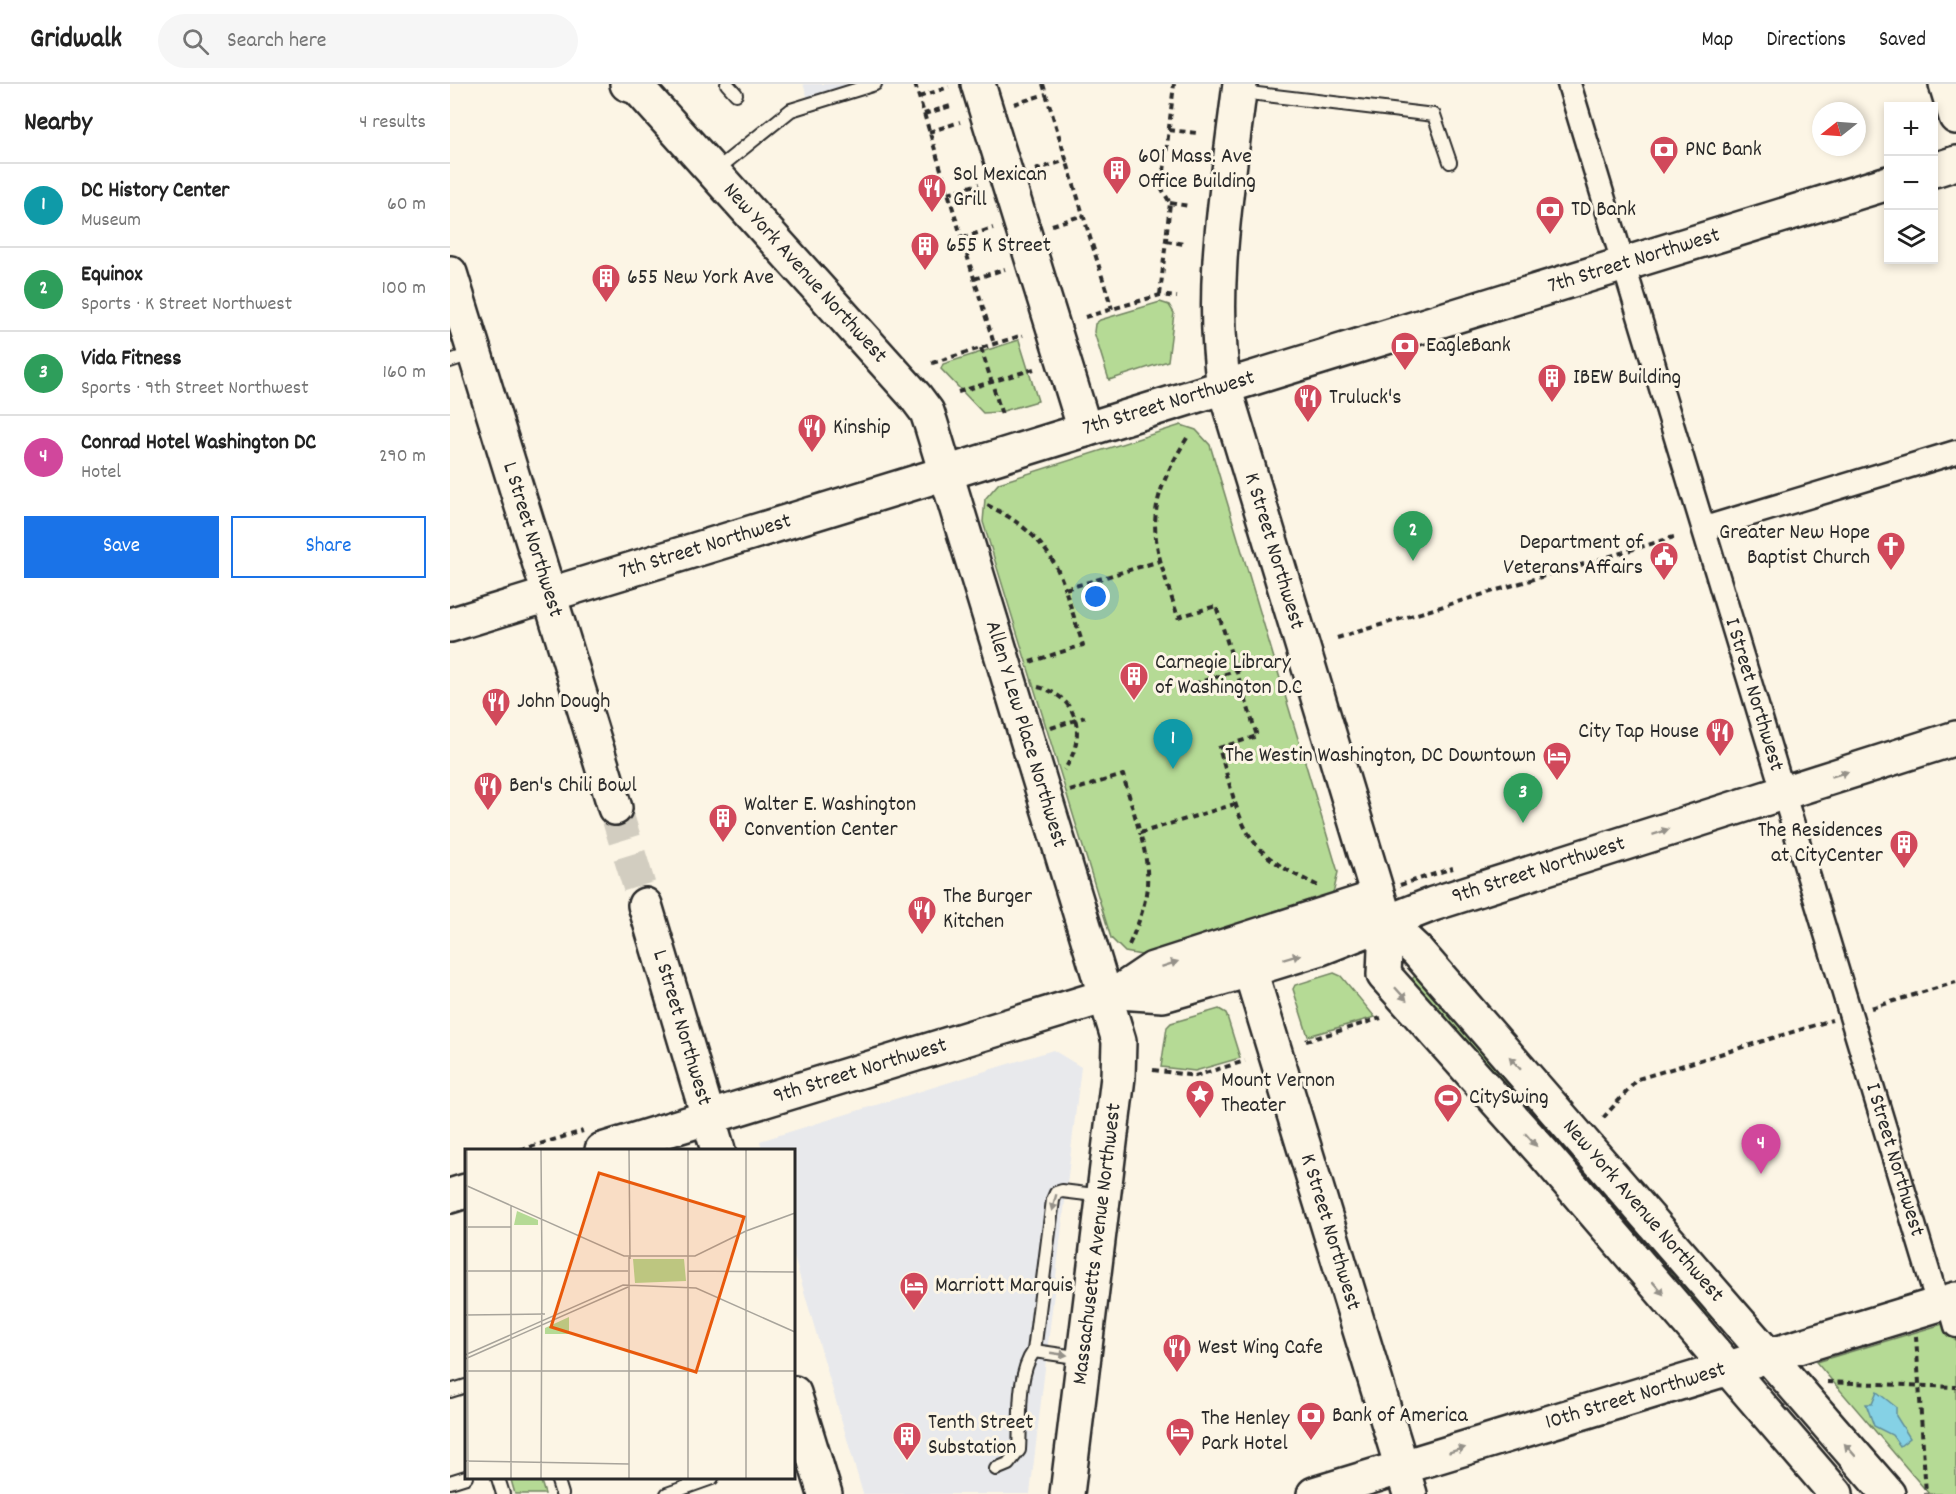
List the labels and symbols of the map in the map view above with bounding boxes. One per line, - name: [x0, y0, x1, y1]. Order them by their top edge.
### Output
- north arrow: [1812, 102, 1866, 156]
- bank icon: PNC Bank: [1648, 134, 1680, 176]
- place label: PNC Bank: [1685, 135, 1762, 166]
- place label: 601 Mass. Ave Office Building: [1138, 142, 1256, 198]
- building icon: 601 Mass. Ave Office Building: [1101, 154, 1133, 196]
- place label: Sol Mexican Grill: [953, 160, 1047, 216]
- restaurant icon: Sol Mexican Grill: [916, 172, 948, 214]
- street label: New York Avenue Northwest: [715, 176, 894, 371]
- bank icon: TD Bank: [1534, 194, 1566, 236]
- place label: TD Bank: [1571, 195, 1636, 226]
- street label: 7th Street Northwest: [1544, 220, 1724, 302]
- building icon: 655 K Street: [909, 230, 941, 272]
- place label: 655 K Street: [946, 231, 1051, 262]
- building icon: 655 New York Ave: [590, 262, 622, 304]
- place label: 655 New York Ave: [627, 263, 774, 294]
- bank icon: EagleBank: [1389, 330, 1421, 372]
- place label: EagleBank: [1426, 331, 1511, 362]
- building icon: IBEW Building: [1536, 362, 1568, 404]
- street label: 7th Street Northwest: [1079, 363, 1259, 445]
- place label: IBEW Building: [1573, 363, 1681, 394]
- restaurant icon: Truluck's: [1292, 382, 1324, 424]
- place label: Truluck's: [1329, 383, 1402, 414]
- restaurant icon: Kinship: [796, 412, 828, 454]
- place label: Kinship: [833, 413, 891, 444]
- street label: L Street Northwest: [494, 458, 571, 621]
- street label: K Street Northwest: [1235, 469, 1312, 633]
- street label: 7th Street Northwest: [615, 506, 795, 588]
- pin: 2: [1394, 512, 1432, 561]
- place label: Greater New Hope Baptist Church: [1719, 518, 1870, 574]
- place label: Department of Veterans Affairs: [1503, 528, 1644, 584]
- church icon: Greater New Hope Baptist Church: [1875, 530, 1907, 572]
- public building icon: Department of Veterans Affairs: [1648, 540, 1680, 582]
- your location: [1081, 582, 1110, 611]
- street label: I Street Northwest: [1716, 614, 1792, 775]
- street label: Allen Y Lew Place Northwest: [976, 617, 1075, 852]
- place label: Carnegie Library of Washington D.C: [1155, 648, 1303, 704]
- building icon: Carnegie Library of Washington D.C: [1118, 660, 1150, 702]
- restaurant icon: John Dough: [480, 686, 512, 728]
- place label: John Dough: [517, 687, 610, 718]
- restaurant icon: City Tap House: [1704, 716, 1736, 758]
- place label: City Tap House: [1578, 717, 1699, 748]
- pin: 1: [1154, 720, 1192, 769]
- hotel icon: The Westin Washington, DC Downtown: [1541, 740, 1573, 782]
- place label: The Westin Washington, DC Downtown: [1225, 741, 1536, 772]
- one-way arrow: [1831, 769, 1849, 778]
- restaurant icon: Ben's Chili Bowl: [472, 770, 504, 812]
- place label: Ben's Chili Bowl: [509, 771, 637, 802]
- pin: 3: [1504, 774, 1542, 823]
- place label: Walter E. Washington Convention Center: [744, 790, 916, 846]
- building icon: Walter E. Washington Convention Center: [707, 802, 739, 844]
- place label: The Residences at CityCenter: [1758, 816, 1884, 872]
- one-way arrow: [1652, 826, 1670, 836]
- street label: 9th Street Northwest: [1448, 828, 1629, 913]
- building icon: The Residences at CityCenter: [1888, 828, 1920, 870]
- place label: The Burger Kitchen: [943, 882, 1033, 938]
- restaurant icon: The Burger Kitchen: [906, 894, 938, 936]
- street label: L Street Northwest: [644, 946, 719, 1109]
- one-way arrow: [1283, 952, 1301, 961]
- one-way arrow: [1161, 958, 1179, 968]
- one-way arrow: [1394, 987, 1408, 1002]
- street label: 9th Street Northwest: [770, 1030, 951, 1112]
- one-way arrow: [1509, 1056, 1522, 1071]
- place label: Mount Vernon Theater: [1221, 1066, 1335, 1122]
- place icon: Mount Vernon Theater: [1184, 1078, 1216, 1120]
- street label: I Street Northwest: [1857, 1079, 1932, 1240]
- sports icon: CitySwing: [1432, 1082, 1464, 1124]
- place label: CitySwing: [1469, 1083, 1549, 1114]
- street label: Massachusetts Avenue Northwest: [1065, 1101, 1131, 1387]
- street label: New York Avenue Northwest: [1555, 1113, 1731, 1310]
- pin: 4: [1742, 1124, 1780, 1174]
- one-way arrow: [1524, 1132, 1537, 1147]
- inset map: [465, 1149, 795, 1479]
- street label: K Street Northwest: [1292, 1150, 1369, 1314]
- one-way arrow: [1048, 1194, 1058, 1212]
- hotel icon: Marriott Marquis: [898, 1270, 930, 1312]
- place label: Marriott Marquis: [935, 1271, 1074, 1302]
- one-way arrow: [1651, 1280, 1664, 1295]
- restaurant icon: West Wing Cafe: [1161, 1332, 1193, 1374]
- place label: West Wing Cafe: [1198, 1333, 1323, 1364]
- one-way arrow: [1049, 1350, 1068, 1359]
- street label: 10th Street Northwest: [1542, 1354, 1729, 1438]
- bank icon: Bank of America: [1295, 1400, 1327, 1442]
- place label: Bank of America: [1332, 1401, 1468, 1432]
- place label: The Henley Park Hotel: [1201, 1404, 1291, 1460]
- place label: Tenth Street Substation: [928, 1408, 1033, 1464]
- hotel icon: The Henley Park Hotel: [1164, 1416, 1196, 1458]
- building icon: Tenth Street Substation: [891, 1420, 923, 1462]
- one-way arrow: [1844, 1443, 1857, 1458]
- one-way arrow: [1448, 1445, 1466, 1454]

